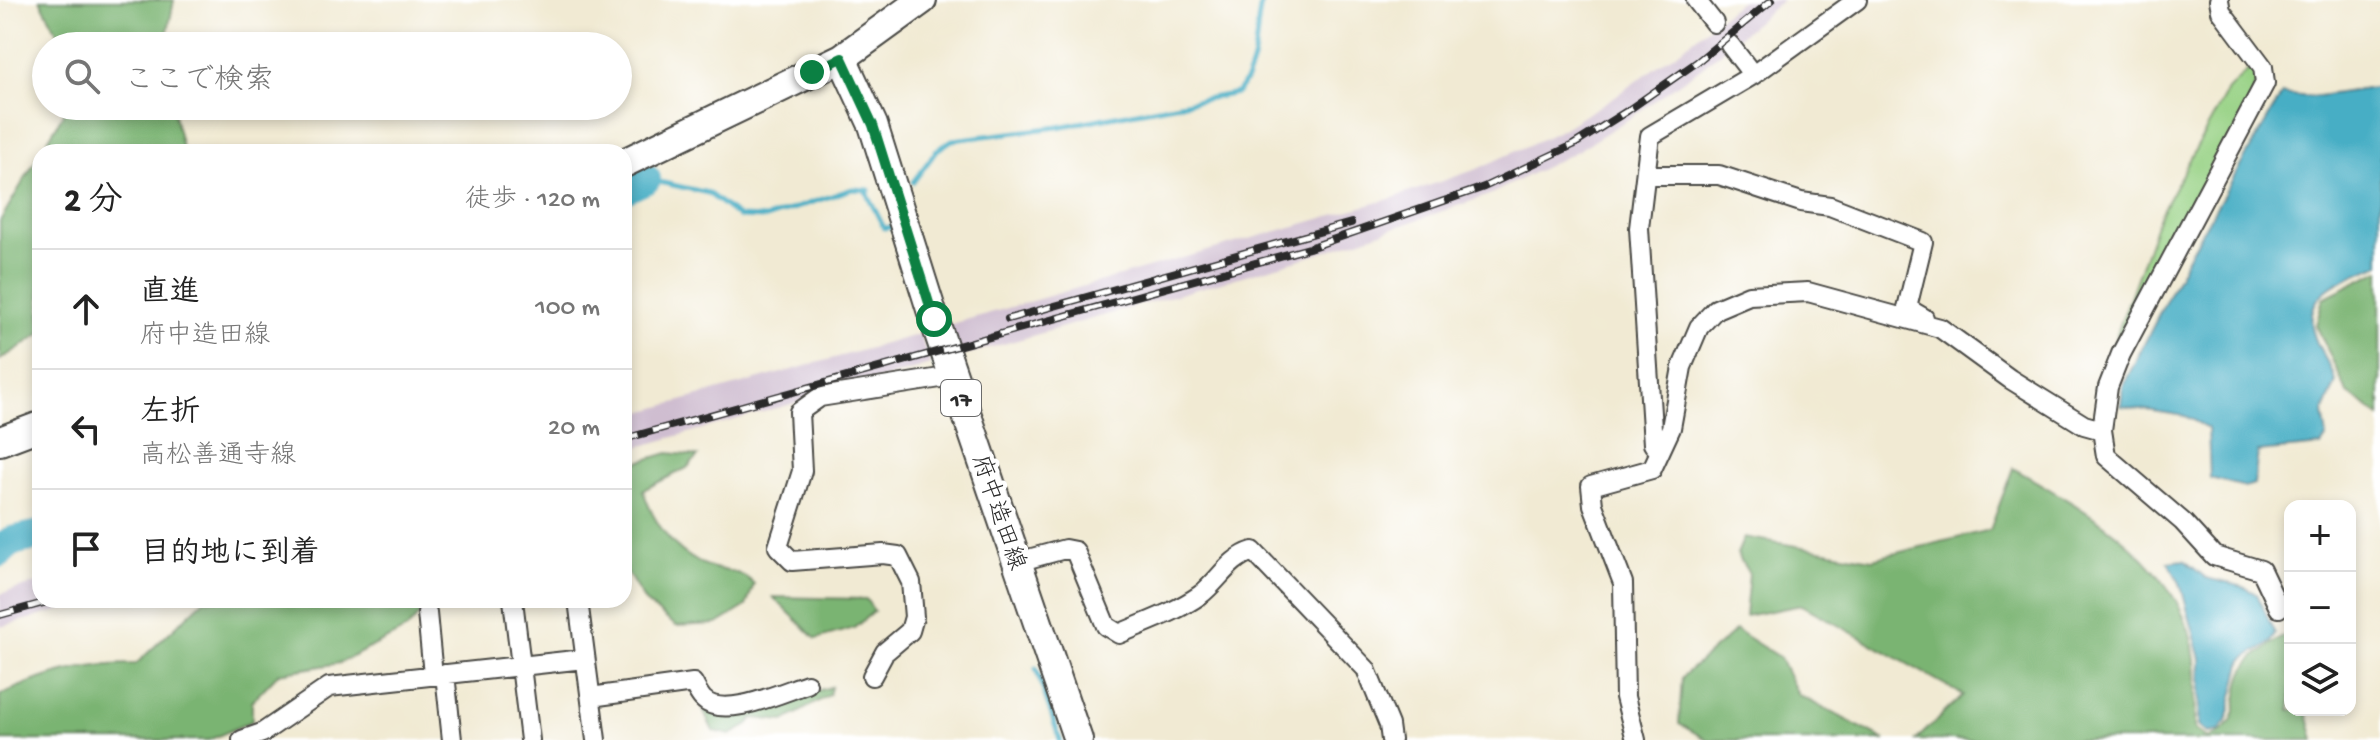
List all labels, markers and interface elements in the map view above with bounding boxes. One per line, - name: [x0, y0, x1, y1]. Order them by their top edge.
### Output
- search box: [32, 32, 632, 120]
- icon: search: [60, 54, 104, 98]
- route end: [794, 54, 830, 90]
- text: ここで検索: [124, 65, 274, 100]
- text: 2 分: [64, 183, 123, 223]
- text: 徒歩 · 120 m: [465, 186, 600, 217]
- text: 直進: [140, 277, 200, 312]
- icon: ahead: [64, 287, 108, 331]
- text: 100 m: [535, 294, 600, 325]
- route start: [916, 301, 952, 337]
- text: 府中造田線: [140, 322, 270, 353]
- road number: 17: [941, 380, 981, 416]
- text: 左折: [140, 397, 200, 432]
- icon: left: [64, 407, 108, 451]
- text: 20 m: [548, 414, 600, 445]
- text: 高松善通寺線: [140, 442, 296, 473]
- street label: 府中造田線: [963, 451, 1031, 575]
- map controls: [2284, 500, 2356, 716]
- button: +: [2284, 500, 2356, 572]
- icon: arrive: [64, 527, 108, 571]
- text: 目的地に到着: [140, 538, 320, 573]
- button: −: [2284, 572, 2356, 644]
- button: layers: [2284, 644, 2356, 716]

